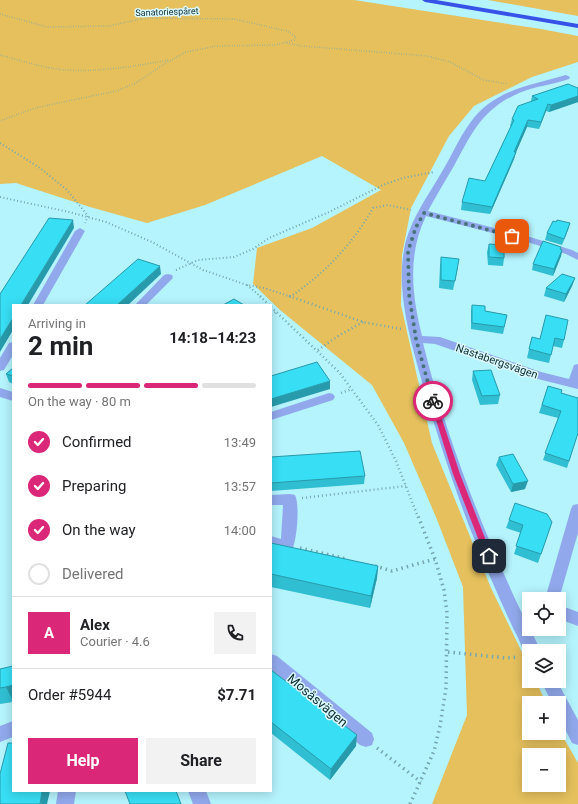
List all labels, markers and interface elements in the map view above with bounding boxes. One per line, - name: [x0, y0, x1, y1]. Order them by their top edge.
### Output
- street label: Sanatoriespåret: [135, 6, 199, 18]
- pin: [495, 219, 529, 253]
- icon: bag: [501, 225, 523, 247]
- text: Arriving in: [28, 316, 86, 331]
- text: 14:18–14:23: [169, 329, 256, 347]
- text: 2 min: [28, 331, 93, 361]
- street label: Nastabergsvägen: [454, 341, 540, 382]
- courier: [413, 381, 453, 421]
- icon: bike: [422, 390, 444, 412]
- text: On the way · 80 m: [28, 394, 131, 409]
- icon: check: [28, 431, 50, 453]
- text: Confirmed: [62, 433, 132, 451]
- text: 13:49: [224, 435, 256, 450]
- icon: check: [28, 475, 50, 497]
- text: Preparing: [62, 477, 126, 495]
- text: 13:57: [224, 479, 256, 494]
- icon: check: [28, 519, 50, 541]
- text: On the way: [62, 521, 136, 539]
- text: 14:00: [224, 523, 256, 538]
- pin: [472, 539, 506, 573]
- icon: home: [478, 545, 500, 567]
- text: Delivered: [62, 565, 124, 583]
- map controls: [522, 592, 566, 792]
- button: locate: [522, 592, 566, 636]
- button: phone: [214, 612, 256, 654]
- text: Alex: [80, 616, 110, 634]
- text: A: [44, 624, 54, 642]
- text: Courier · 4.6: [80, 634, 150, 649]
- button: layers: [522, 644, 566, 688]
- street label: Mosåsvägen: [285, 671, 351, 730]
- text: Order #5944: [28, 686, 111, 704]
- text: $7.71: [217, 686, 256, 704]
- button: +: [522, 696, 566, 740]
- button: Help: [28, 738, 138, 784]
- button: Share: [146, 738, 256, 784]
- button: −: [522, 748, 566, 792]

